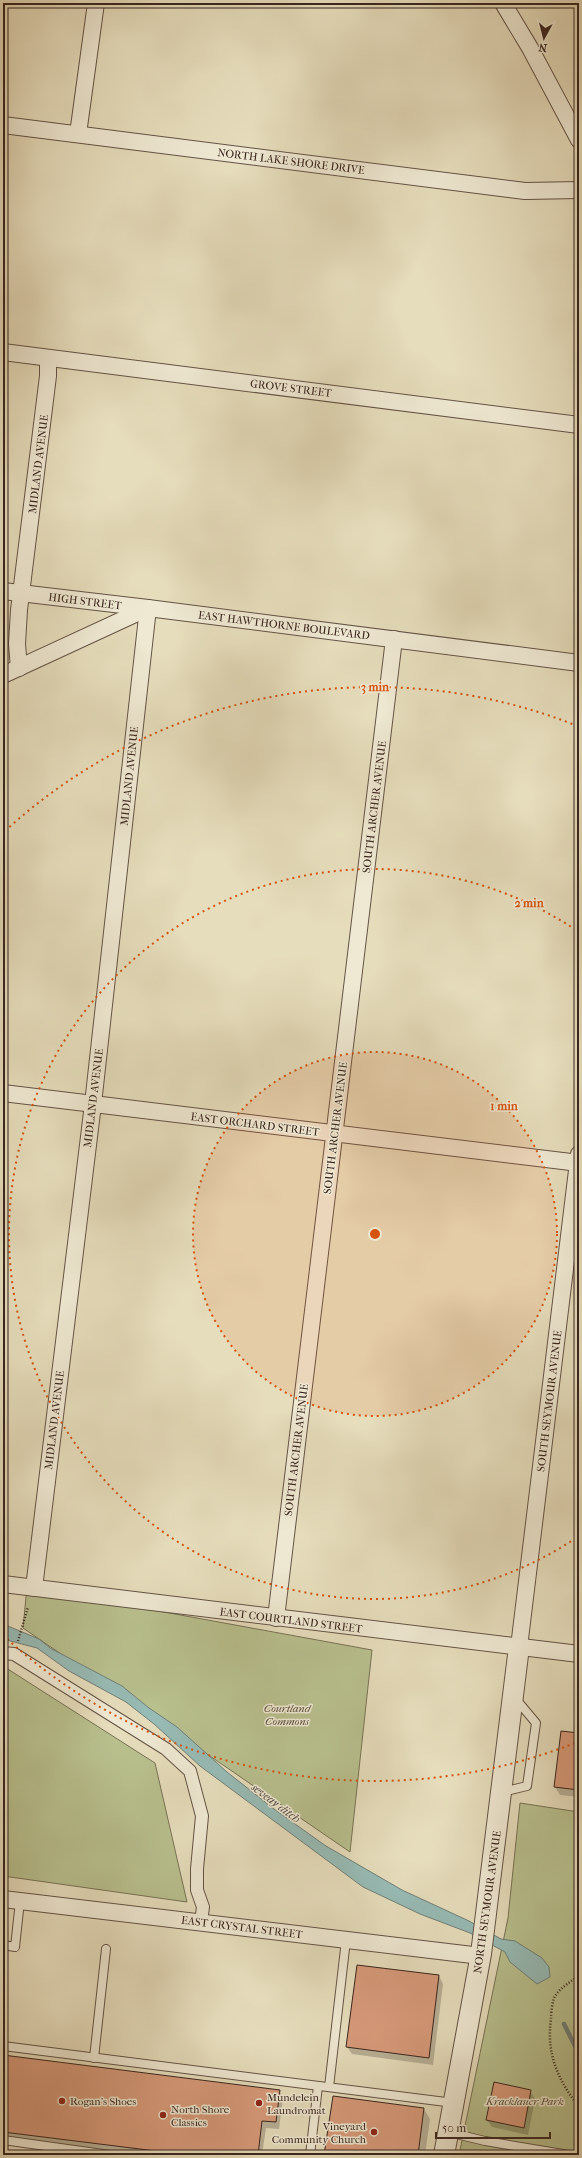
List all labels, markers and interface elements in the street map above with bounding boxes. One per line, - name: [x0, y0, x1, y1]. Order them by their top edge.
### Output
- north arrow: [524, 18, 564, 58]
- text: N: [537, 40, 548, 54]
- street label: NORTH LAKE SHORE DRIVE: [217, 146, 366, 177]
- street label: GROVE STREET: [249, 377, 333, 400]
- street label: MIDLAND AVENUE: [26, 414, 51, 514]
- street label: HIGH STREET: [48, 591, 123, 613]
- street label: EAST HAWTHORNE BOULEVARD: [197, 609, 371, 642]
- text: 3 min: [361, 680, 390, 695]
- street label: MIDLAND AVENUE: [118, 726, 141, 826]
- street label: SOUTH ARCHER AVENUE: [360, 740, 389, 874]
- text: 2 min: [514, 896, 545, 910]
- street label: MIDLAND AVENUE: [81, 1048, 106, 1148]
- street label: SOUTH ARCHER AVENUE: [321, 1061, 350, 1195]
- text: 1 min: [490, 1099, 519, 1113]
- street label: EAST ORCHARD STREET: [190, 1110, 321, 1139]
- centre of rings: [368, 1227, 382, 1241]
- street label: SOUTH SEYMOUR AVENUE: [534, 1329, 565, 1473]
- street label: MIDLAND AVENUE: [42, 1370, 67, 1470]
- street label: SOUTH ARCHER AVENUE: [282, 1383, 311, 1517]
- street label: EAST COURTLAND STREET: [219, 1605, 364, 1636]
- park label: Courtland Commons: [264, 1702, 312, 1728]
- water label: seveay ditch: [248, 1780, 303, 1826]
- street label: NORTH SEYMOUR AVENUE: [471, 1829, 504, 1974]
- street label: EAST CRYSTAL STREET: [180, 1914, 304, 1941]
- place label: Mundelein Laundromat: [267, 2091, 326, 2117]
- place label: Rogan's Shoes: [70, 2095, 136, 2108]
- park label: Kracklauer Park: [485, 2095, 564, 2108]
- marker: Rogan's Shoes: [57, 2096, 67, 2106]
- marker: Mundelein Laundromat: [254, 2098, 264, 2108]
- place label: North Shore Classics: [171, 2103, 230, 2129]
- marker: North Shore Classics: [158, 2110, 168, 2120]
- scale bar: [436, 2114, 550, 2140]
- place label: Vineyard Community Church: [272, 2120, 367, 2146]
- text: 50 m: [442, 2121, 466, 2135]
- marker: Vineyard Community Church: [369, 2127, 379, 2137]

